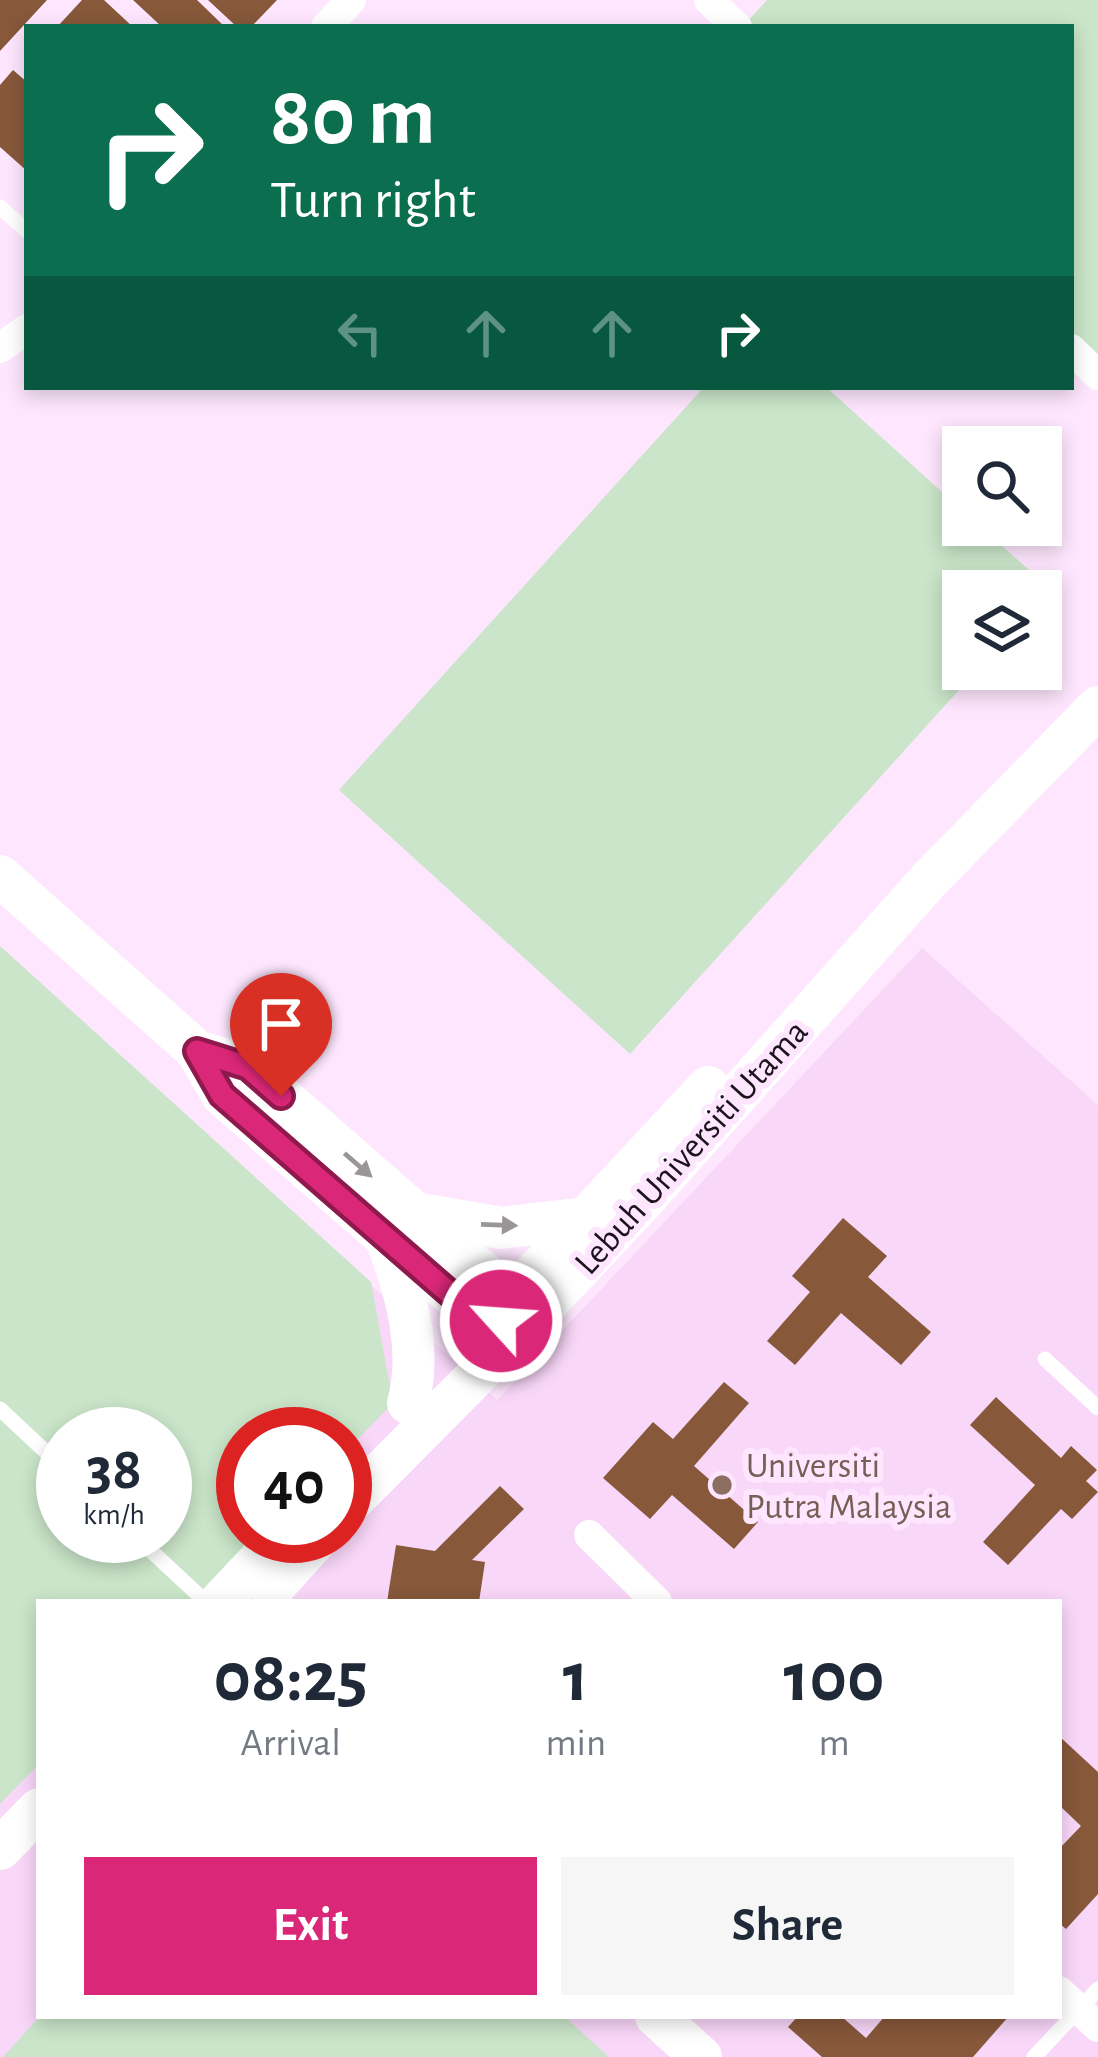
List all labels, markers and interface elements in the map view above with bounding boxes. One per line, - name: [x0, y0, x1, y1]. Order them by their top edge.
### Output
- icon: right: [72, 72, 228, 228]
- text: 80 m: [270, 76, 436, 160]
- text: Turn right: [270, 174, 476, 228]
- icon: left: [327, 300, 393, 366]
- icon: ahead: [453, 300, 519, 366]
- icon: ahead: [579, 300, 645, 366]
- icon: right: [705, 300, 771, 366]
- map controls: [942, 426, 1062, 690]
- button: search: [942, 426, 1062, 546]
- button: layers: [942, 570, 1062, 690]
- pin: [230, 973, 332, 1096]
- icon: arrive: [248, 991, 314, 1057]
- street label: Lebuh Universiti Utama: [568, 1013, 815, 1281]
- one-way arrow: [343, 1151, 373, 1177]
- one-way arrow: [481, 1216, 519, 1235]
- position arrow: [438, 1258, 564, 1384]
- speed limit sign: 40: [216, 1407, 372, 1563]
- text: 38: [86, 1440, 142, 1500]
- place label: Universiti Putra Malaysia: [746, 1448, 952, 1525]
- marker: Universiti Putra Malaysia: [709, 1472, 735, 1498]
- text: km/h: [83, 1500, 145, 1530]
- text: 08:25: [213, 1642, 368, 1714]
- text: 1: [563, 1642, 589, 1714]
- text: 100: [784, 1642, 885, 1714]
- text: Arrival: [241, 1724, 341, 1763]
- text: min: [545, 1724, 606, 1763]
- text: m: [818, 1724, 850, 1763]
- button: Exit: [84, 1857, 537, 1995]
- button: Share: [561, 1857, 1014, 1995]

